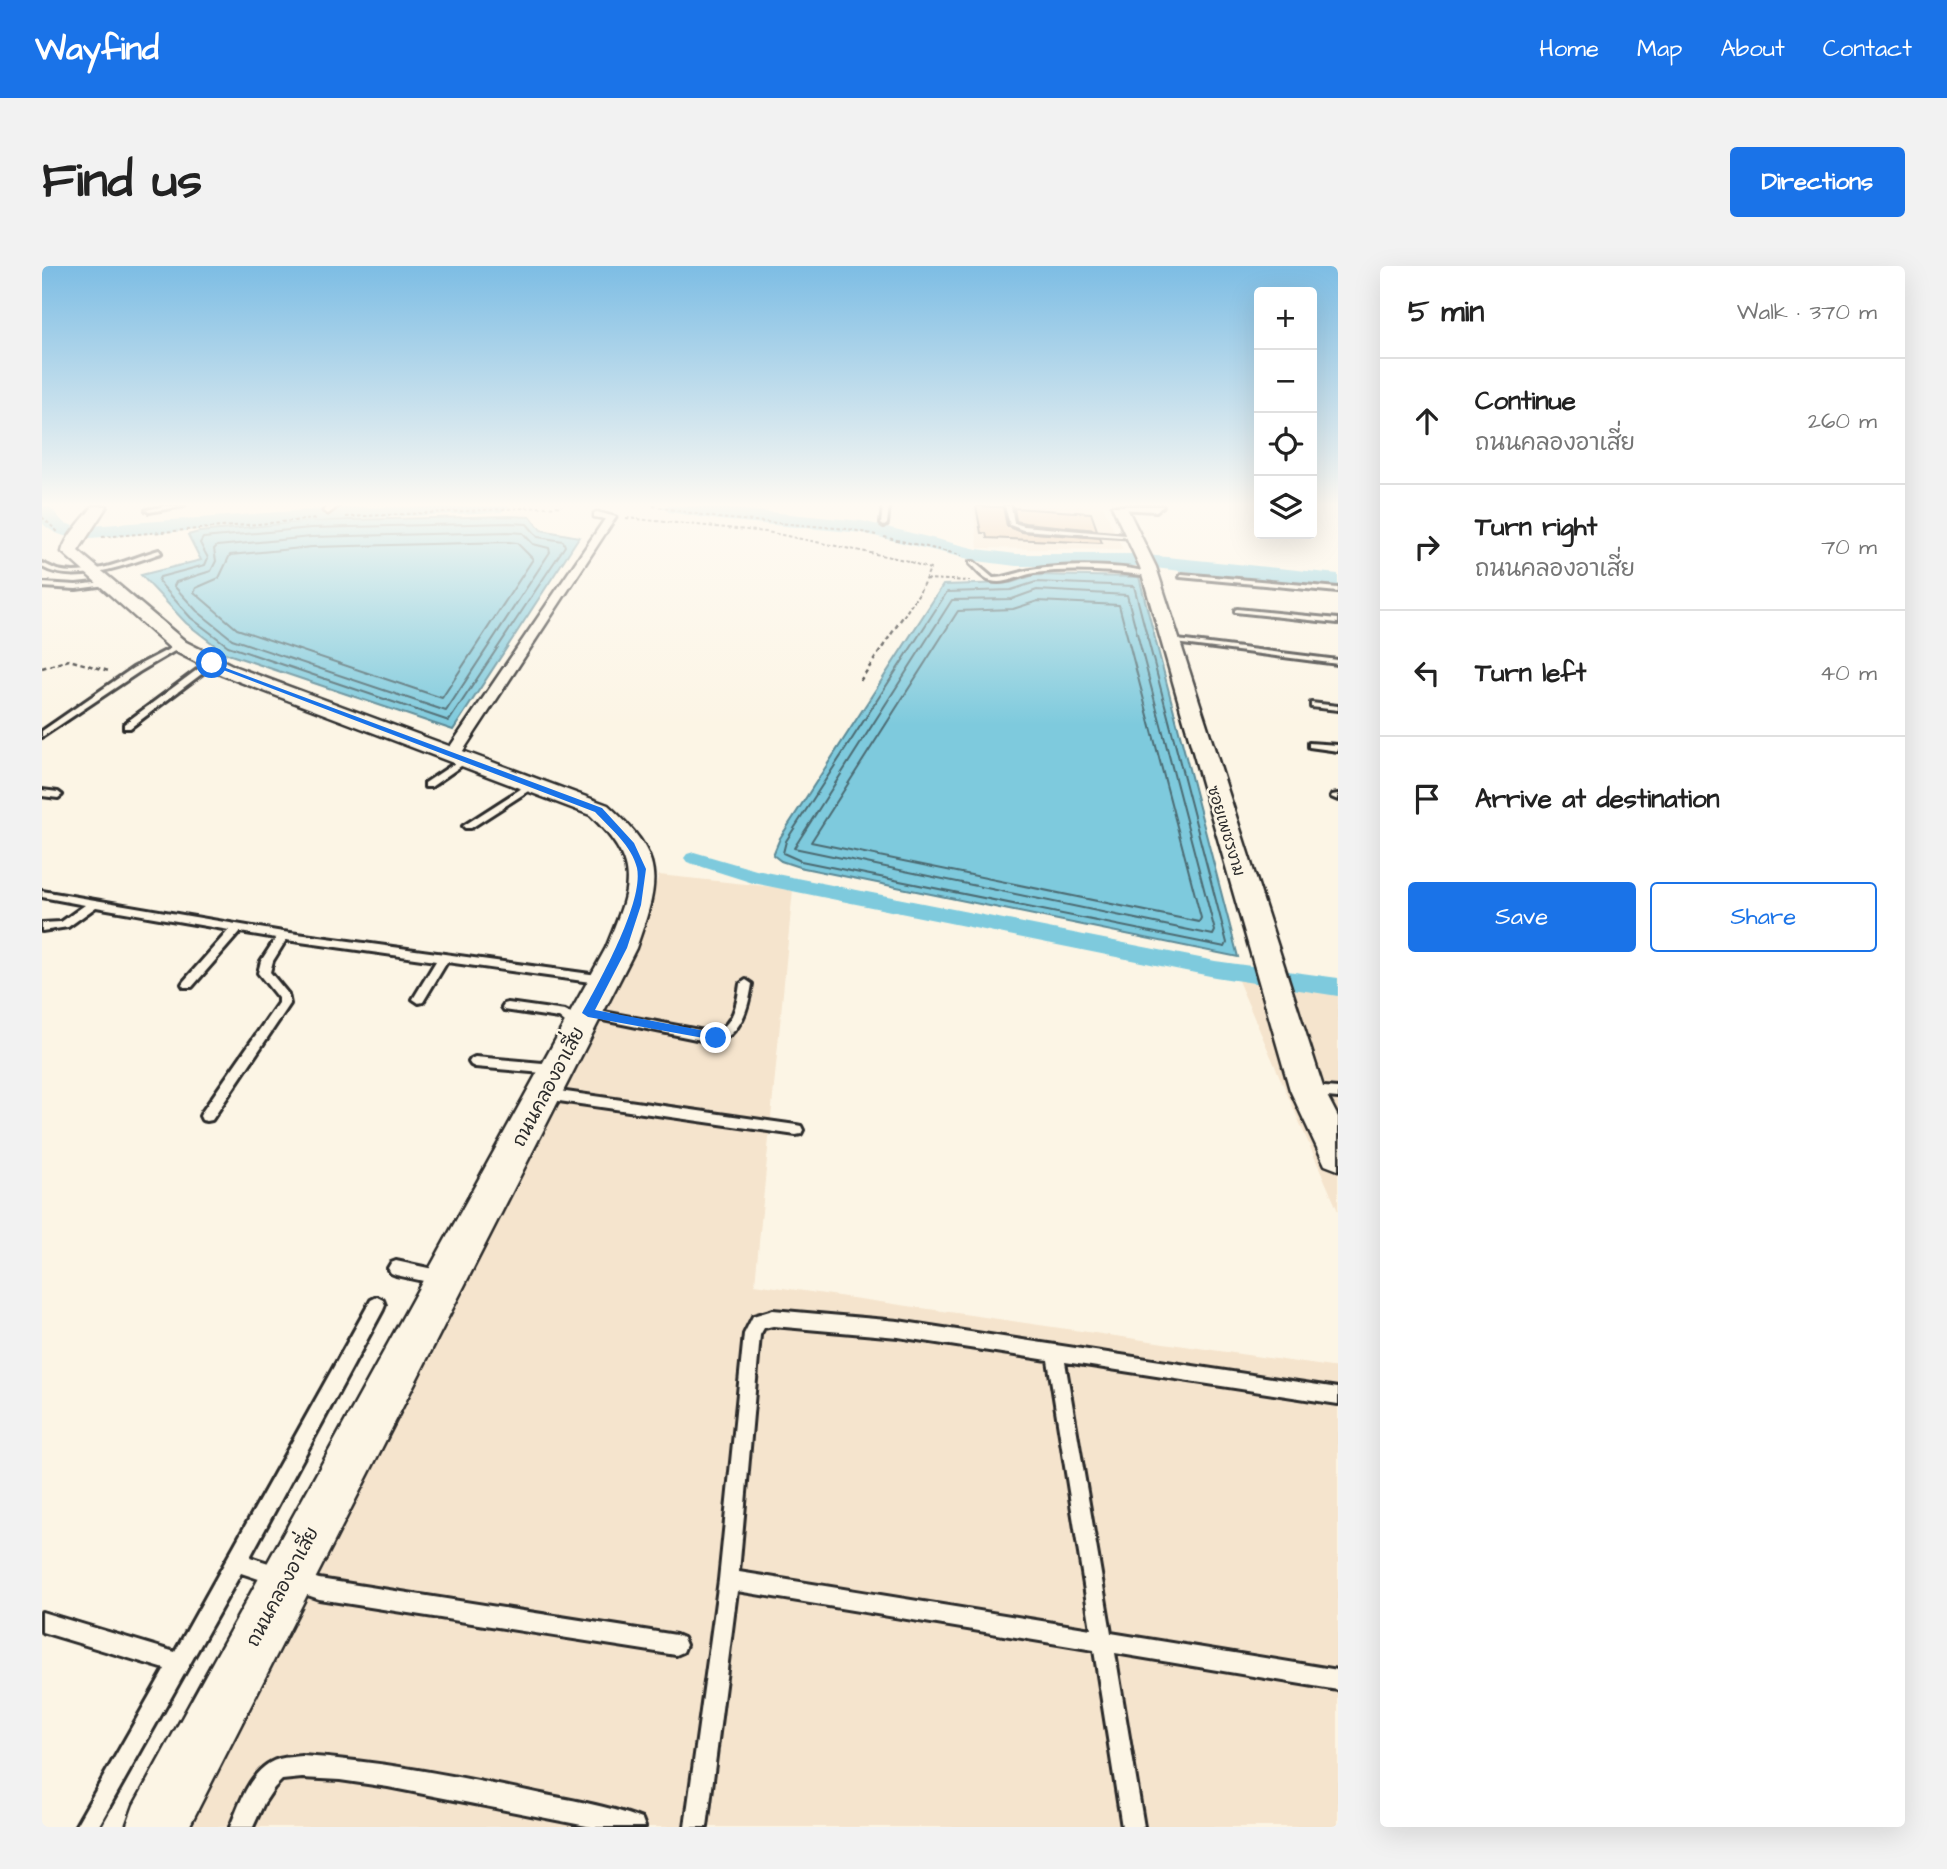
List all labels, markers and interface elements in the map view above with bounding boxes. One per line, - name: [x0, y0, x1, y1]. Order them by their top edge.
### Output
- text: Wayfind: [35, 26, 159, 72]
- text: Home: [1539, 32, 1599, 66]
- text: Map: [1637, 32, 1682, 66]
- text: About: [1720, 32, 1785, 66]
- text: Contact: [1823, 32, 1912, 66]
- button: Directions: [1730, 147, 1905, 217]
- text: Find us: [42, 148, 202, 216]
- map controls: [1254, 287, 1317, 539]
- button: +: [1254, 287, 1317, 350]
- text: 5 min: [1408, 291, 1484, 333]
- text: Walk · 370 m: [1737, 296, 1877, 328]
- button: −: [1254, 350, 1317, 413]
- text: Continue: [1475, 383, 1576, 419]
- icon: ahead: [1408, 402, 1446, 440]
- text: 260 m: [1808, 405, 1877, 437]
- button: locate: [1254, 413, 1317, 476]
- text: ถนนคลองอาเสี่ย: [1475, 427, 1635, 459]
- button: layers: [1254, 476, 1317, 539]
- text: Turn right: [1475, 509, 1597, 545]
- icon: right: [1408, 528, 1446, 566]
- text: 70 m: [1821, 531, 1877, 563]
- text: ถนนคลองอาเสี่ย: [1475, 553, 1635, 585]
- route start: [196, 647, 227, 678]
- icon: left: [1408, 654, 1446, 692]
- text: Turn left: [1475, 655, 1586, 691]
- text: 40 m: [1820, 657, 1877, 689]
- icon: arrive: [1408, 780, 1446, 818]
- text: Arrive at destination: [1475, 781, 1720, 817]
- street label: ซอยเพชรงาม: [1202, 783, 1250, 879]
- button: Save: [1408, 882, 1636, 952]
- button: Share: [1650, 882, 1877, 952]
- street label: ถนนคลองอาเสี่ย: [502, 1020, 592, 1152]
- route end: [700, 1022, 731, 1053]
- street label: ถนนคลองอาเสี่ย: [236, 1520, 326, 1652]

